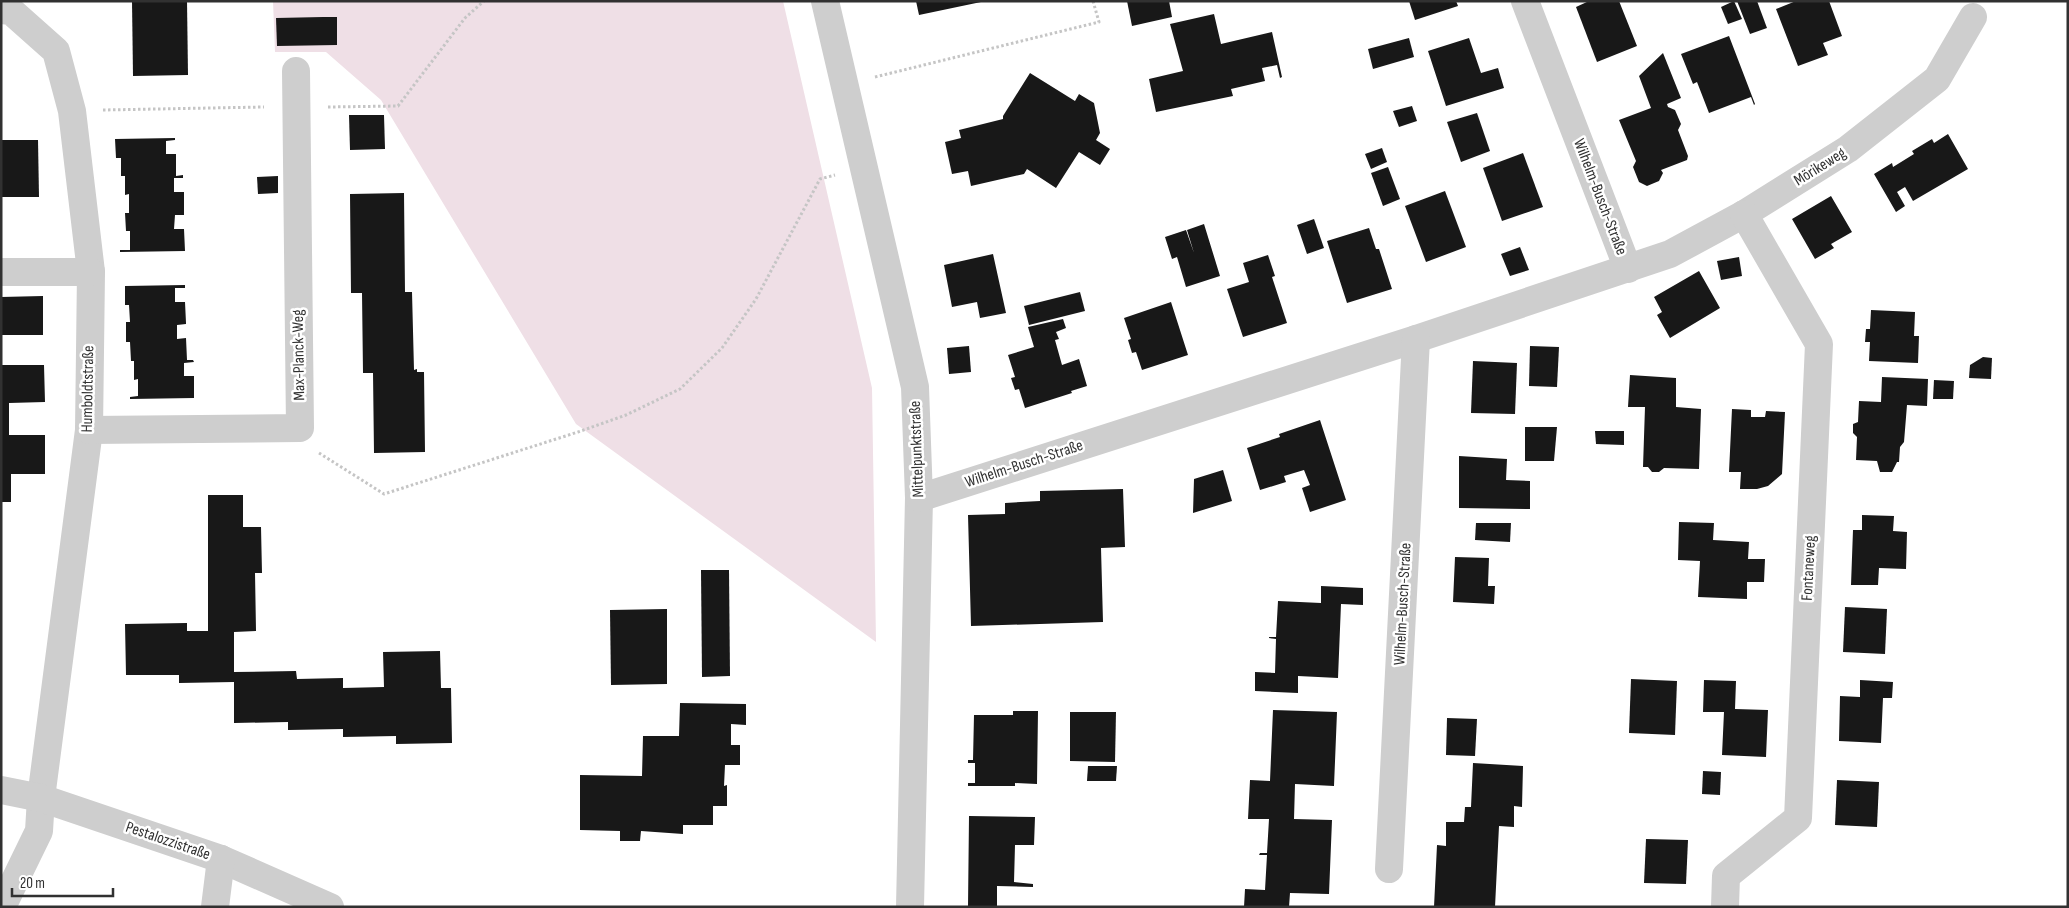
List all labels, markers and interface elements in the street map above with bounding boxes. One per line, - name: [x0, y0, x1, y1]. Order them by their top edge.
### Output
- street label: Wilhelm-Busch-Straße: [1569, 136, 1631, 258]
- street label: Mörikeweg: [1791, 144, 1849, 190]
- street label: Max-Planck-Weg: [289, 309, 309, 401]
- street label: Humboldtstraße: [78, 345, 98, 433]
- street label: Mittelpunktstraße: [906, 400, 928, 498]
- street label: Wilhelm-Busch-Straße: [963, 436, 1085, 492]
- street label: Fontaneweg: [1798, 535, 1820, 601]
- street label: Wilhelm-Busch-Straße: [1390, 542, 1416, 666]
- street label: Pestalozzistraße: [123, 818, 213, 864]
- scale bar: [12, 866, 114, 898]
- text: 20 m: [20, 874, 45, 893]

